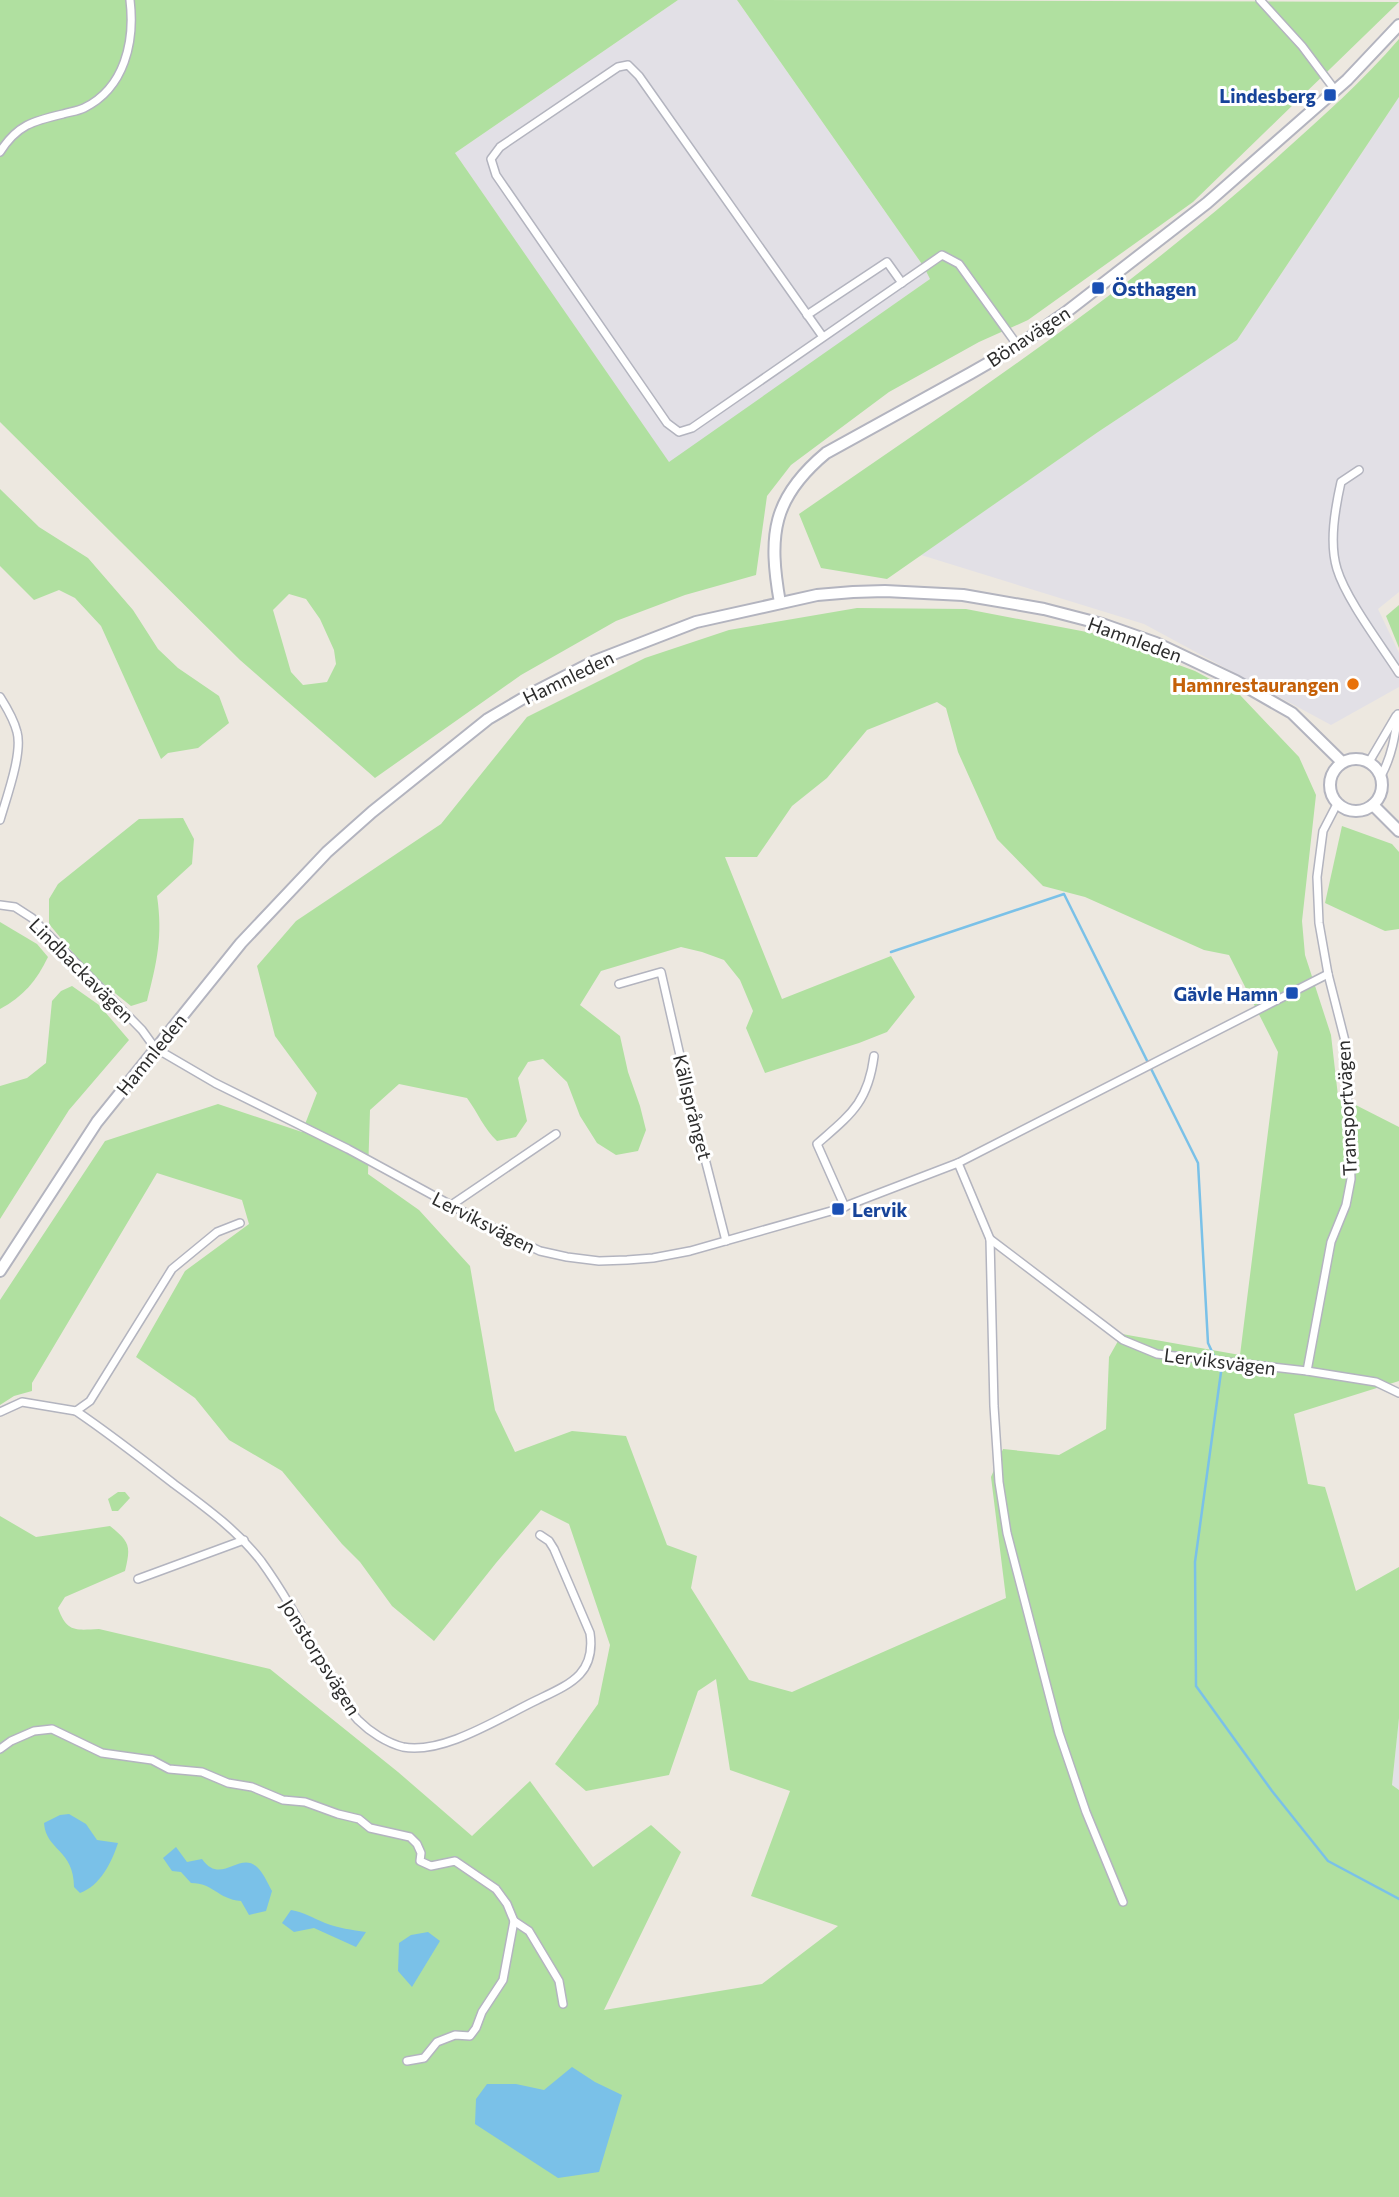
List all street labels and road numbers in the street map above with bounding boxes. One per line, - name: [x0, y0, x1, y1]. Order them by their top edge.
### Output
- street label: Bönavägen: [982, 301, 1074, 371]
- street label: Hamnleden: [1085, 611, 1185, 667]
- street label: Hamnleden: [519, 645, 617, 709]
- street label: Lindbackavägen: [25, 913, 139, 1027]
- street label: Hamnleden: [111, 1009, 191, 1099]
- street label: Transportvägen: [1331, 1040, 1361, 1176]
- street label: Källsprånget: [669, 1052, 717, 1162]
- street label: Lerviksvägen: [429, 1186, 539, 1258]
- street label: Lerviksvägen: [1163, 1343, 1277, 1379]
- street label: Jonstorpsvägen: [276, 1595, 366, 1719]

